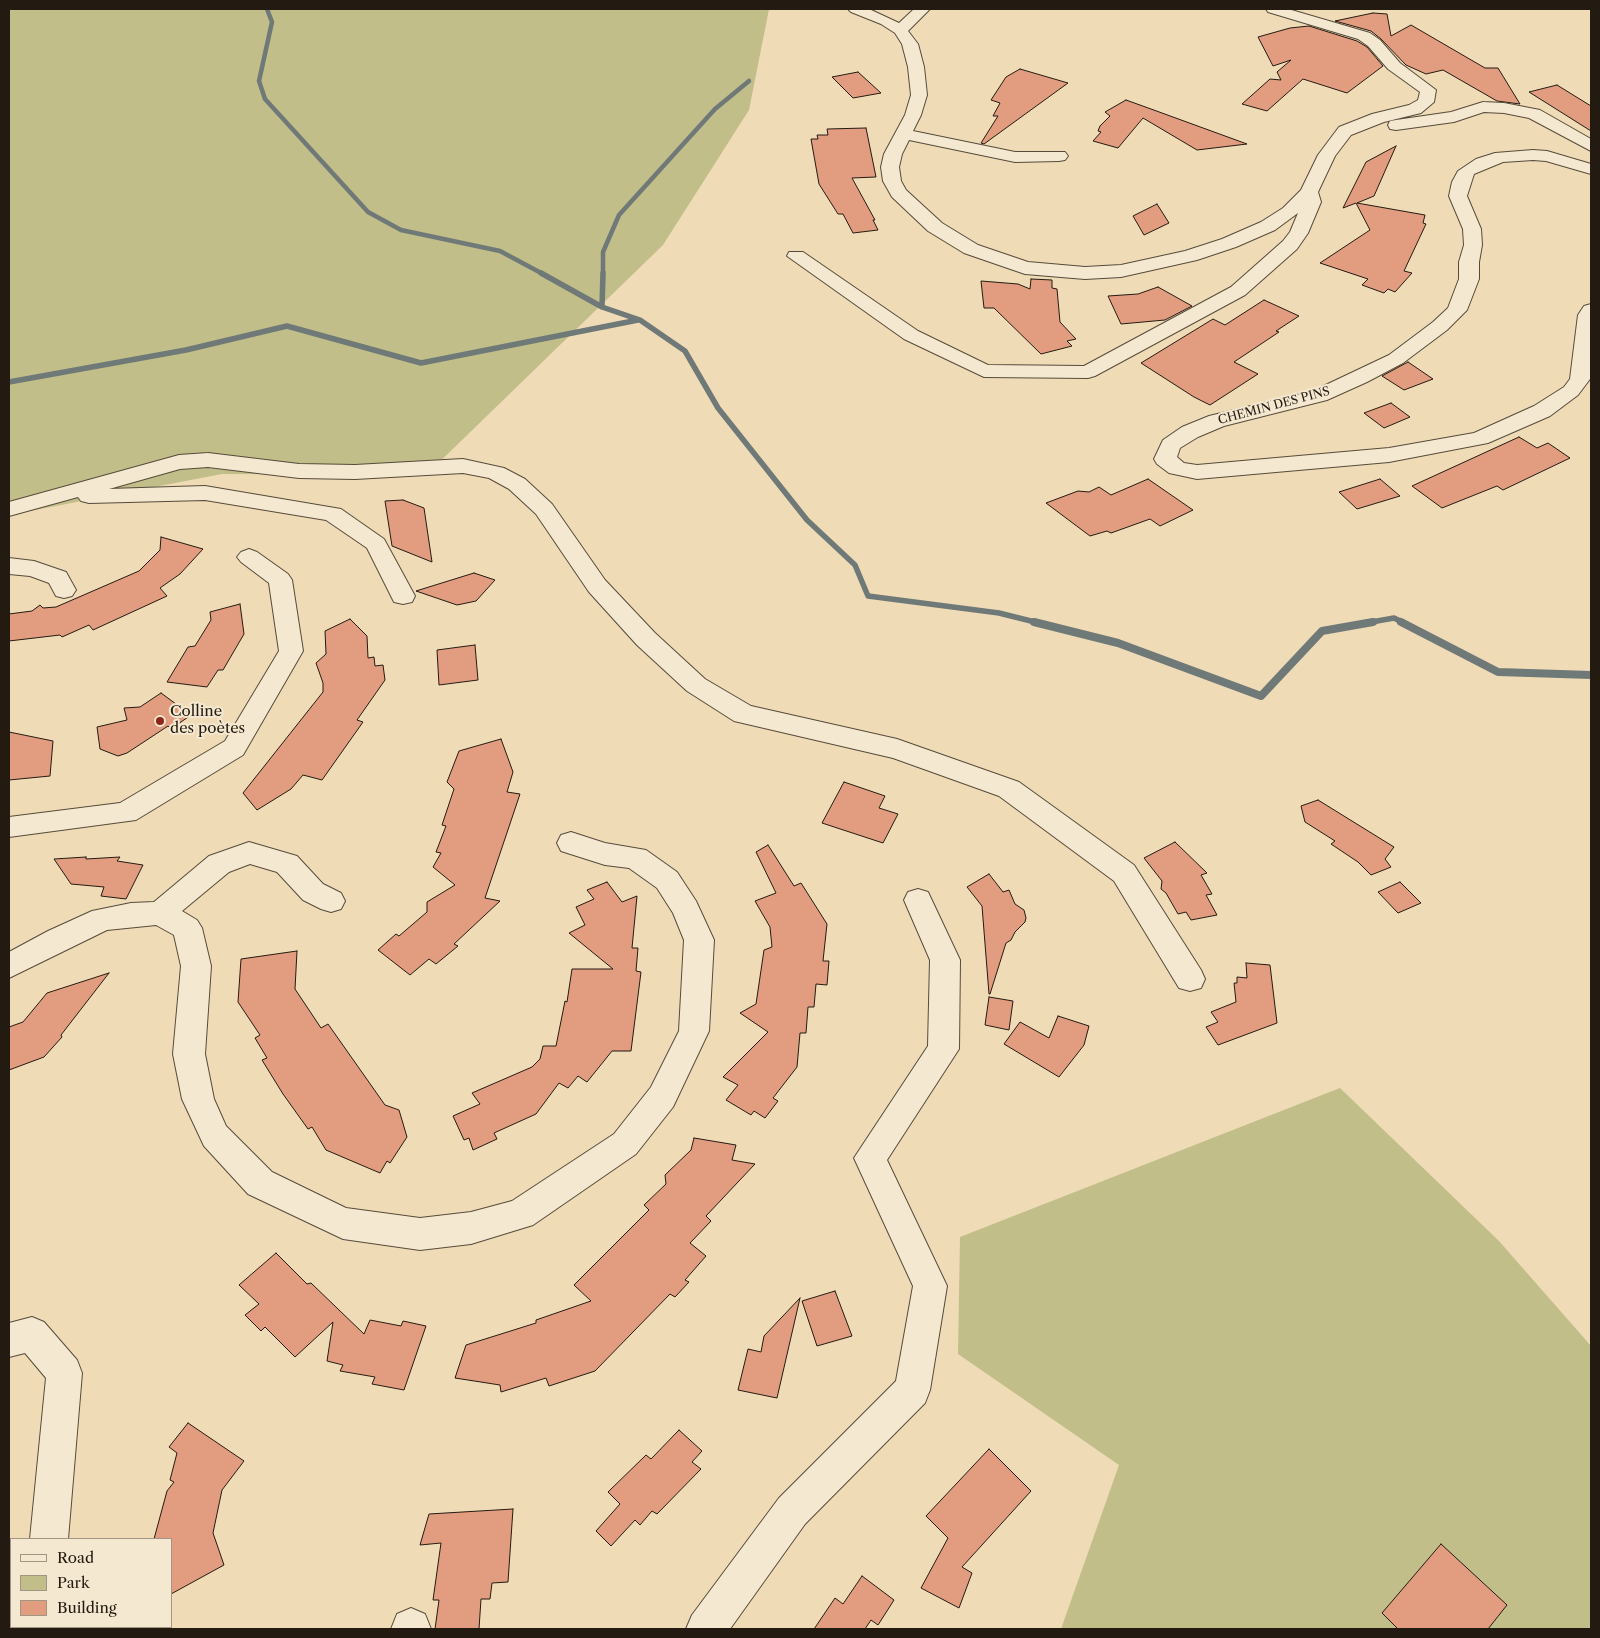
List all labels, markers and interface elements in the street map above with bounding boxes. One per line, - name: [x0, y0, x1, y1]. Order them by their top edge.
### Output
- street label: CHEMIN DES PINS: [1216, 384, 1332, 428]
- place label: Colline des poètes: [170, 703, 245, 738]
- marker: Colline des poètes: [154, 715, 166, 727]
- legend: [10, 1538, 172, 1628]
- text: Road: [57, 1548, 94, 1567]
- text: Park: [57, 1573, 90, 1592]
- text: Building: [57, 1598, 117, 1617]

